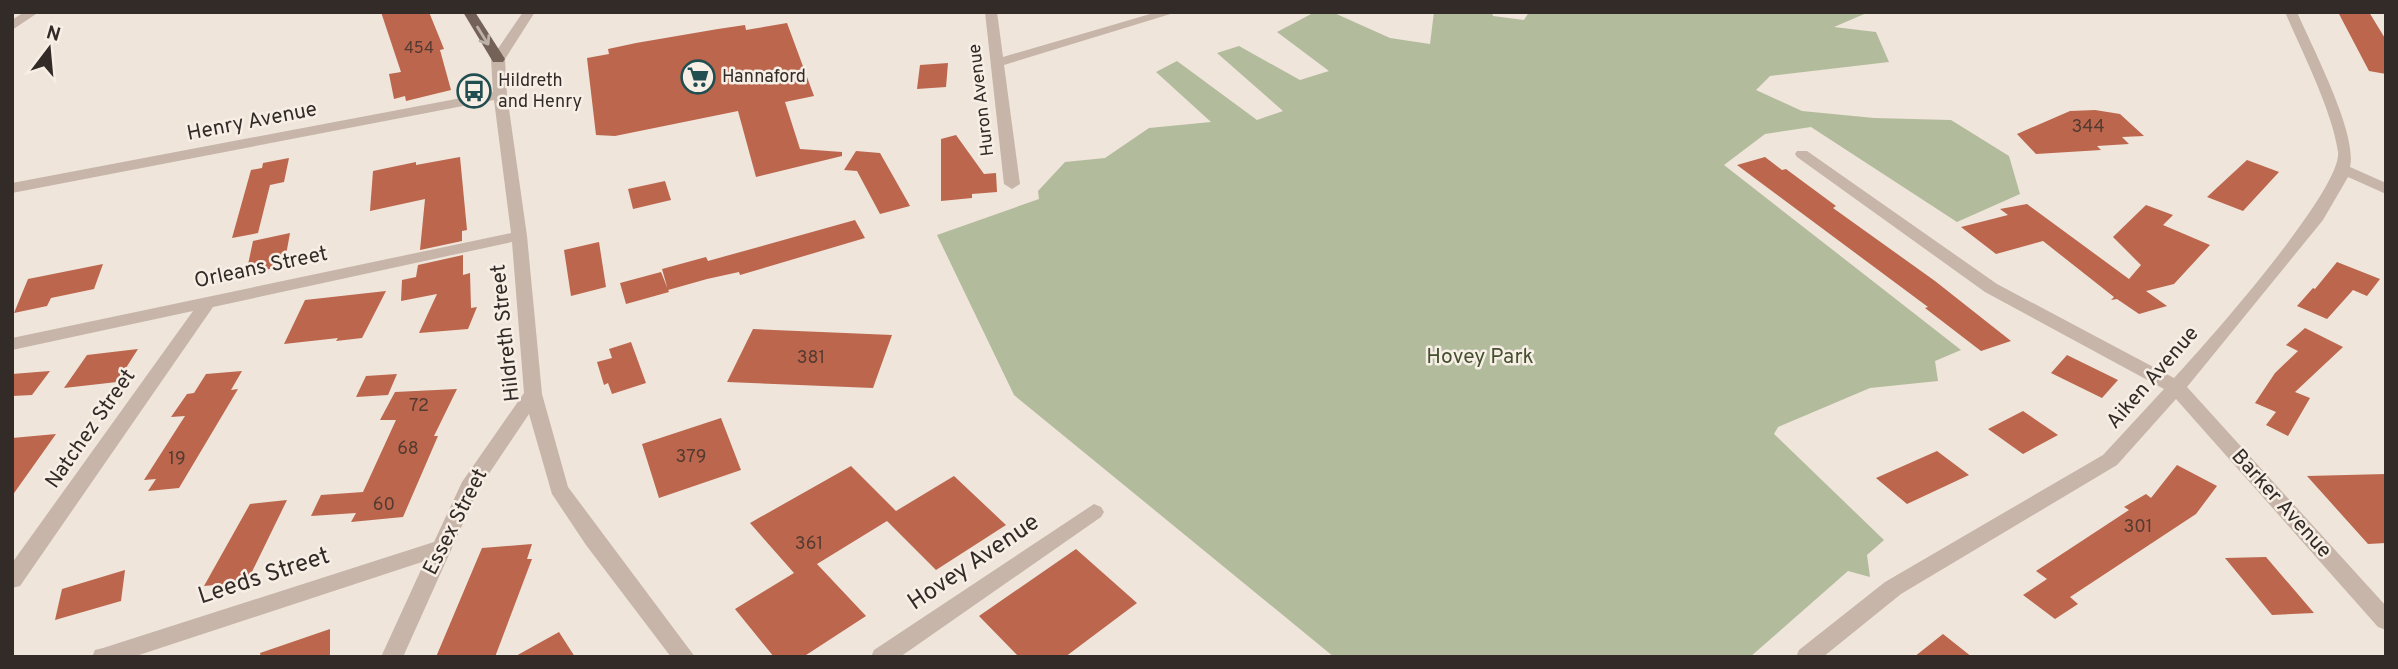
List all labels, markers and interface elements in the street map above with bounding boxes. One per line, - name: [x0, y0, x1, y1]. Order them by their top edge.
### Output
- north arrow: [14, 14, 84, 84]
- text: N: [43, 21, 63, 48]
- one-way arrow: [477, 25, 491, 45]
- house number: 454: [404, 39, 434, 59]
- street label: Huron Avenue: [964, 42, 1000, 158]
- supermarket icon: Hannaford: [679, 58, 717, 96]
- place label: Hannaford: [722, 66, 806, 89]
- place label: Hildreth and Henry: [498, 70, 582, 114]
- bus stop icon: Hildreth and Henry: [455, 72, 493, 110]
- street label: Henry Avenue: [185, 96, 319, 148]
- house number: 344: [2071, 116, 2105, 139]
- street label: Orleans Street: [192, 241, 330, 295]
- street label: Hildreth Street: [485, 263, 527, 403]
- street label: Aiken Avenue: [2101, 321, 2205, 435]
- park label: Hovey Park: [1426, 344, 1534, 371]
- house number: 381: [797, 347, 825, 370]
- street label: Natchez Street: [40, 364, 142, 494]
- house number: 72: [409, 395, 429, 418]
- house number: 68: [397, 438, 419, 461]
- street label: Barker Avenue: [2225, 444, 2337, 564]
- house number: 379: [676, 446, 706, 469]
- house number: 19: [168, 448, 186, 471]
- street label: Essex Street: [418, 464, 494, 580]
- house number: 60: [373, 494, 395, 517]
- street label: Hovey Avenue: [902, 508, 1046, 618]
- house number: 301: [2124, 516, 2152, 539]
- house number: 361: [795, 533, 823, 556]
- street label: Leeds Street: [194, 542, 334, 612]

